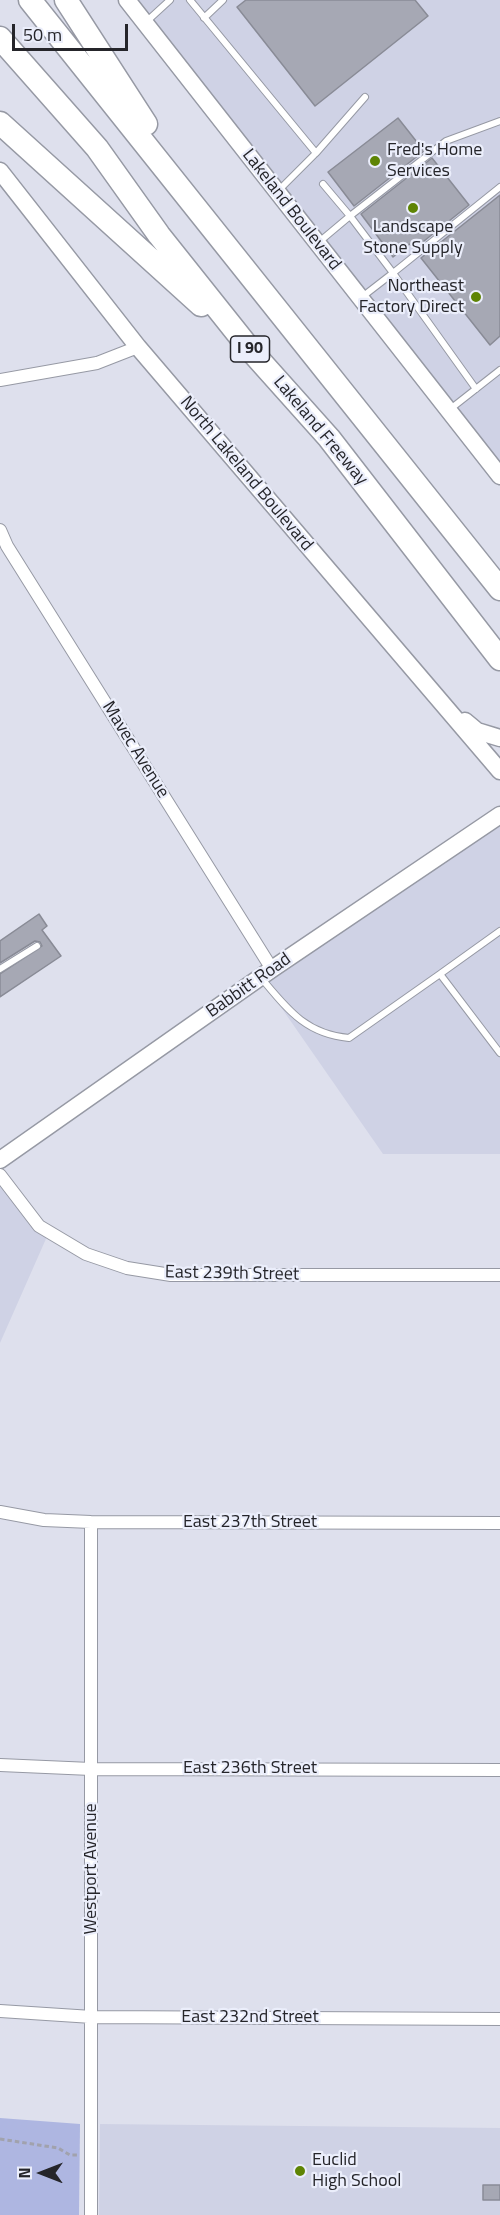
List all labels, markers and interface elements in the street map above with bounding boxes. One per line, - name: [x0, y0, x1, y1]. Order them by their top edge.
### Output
- scale bar: [15, 12, 130, 50]
- text: 50 m: [23, 21, 62, 48]
- place label: Fred's Home Services: [387, 140, 482, 182]
- street label: Lakeland Boulevard: [237, 145, 345, 275]
- marker: Fred's Home Services: [368, 154, 382, 168]
- marker: Landscape Stone Supply: [406, 201, 420, 215]
- place label: Landscape Stone Supply: [363, 217, 463, 260]
- place label: Northeast Factory Direct: [359, 276, 464, 318]
- marker: Northeast Factory Direct: [469, 290, 483, 304]
- road number: I 90: [230, 336, 270, 362]
- street label: Lakeland Freeway: [268, 372, 372, 490]
- street label: North Lakeland Boulevard: [175, 392, 317, 556]
- street label: Mavec Avenue: [97, 698, 173, 802]
- street label: Babbitt Road: [202, 949, 296, 1023]
- street label: East 239th Street: [165, 1262, 299, 1286]
- street label: East 237th Street: [183, 1512, 317, 1534]
- street label: East 236th Street: [183, 1758, 317, 1780]
- street label: Westport Avenue: [81, 1803, 103, 1935]
- street label: East 232nd Street: [181, 2007, 319, 2029]
- north arrow: [12, 2143, 72, 2203]
- place label: Euclid High School: [312, 2150, 401, 2192]
- marker: Euclid High School: [293, 2164, 307, 2178]
- text: N: [12, 2167, 36, 2179]

